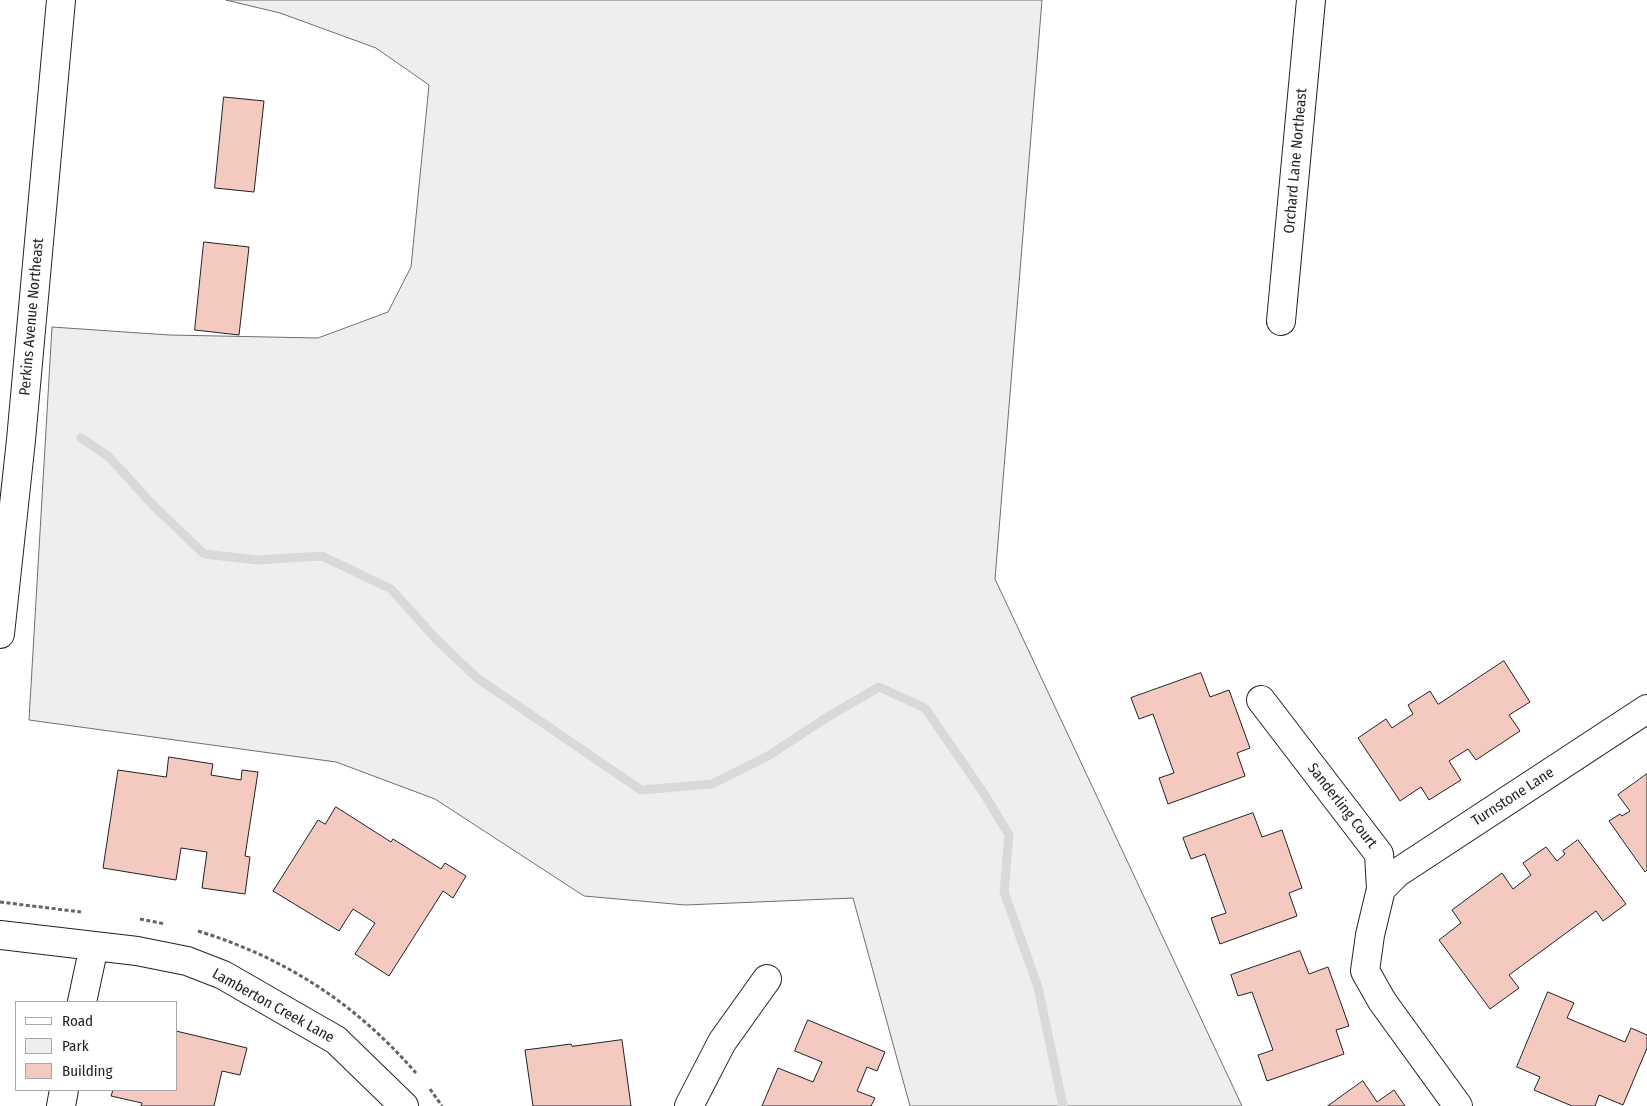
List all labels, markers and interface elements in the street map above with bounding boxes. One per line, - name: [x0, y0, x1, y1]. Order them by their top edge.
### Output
- street label: Orchard Lane Northeast: [1281, 88, 1311, 234]
- street label: Perkins Avenue Northeast: [16, 237, 48, 397]
- street label: Sanderling Court: [1303, 760, 1381, 852]
- street label: Turnstone Lane: [1469, 764, 1557, 830]
- street label: Lamberton Creek Lane: [209, 965, 337, 1047]
- legend: [15, 1001, 178, 1091]
- text: Road: [62, 1012, 93, 1030]
- text: Park: [62, 1037, 89, 1055]
- text: Building: [62, 1062, 113, 1080]

